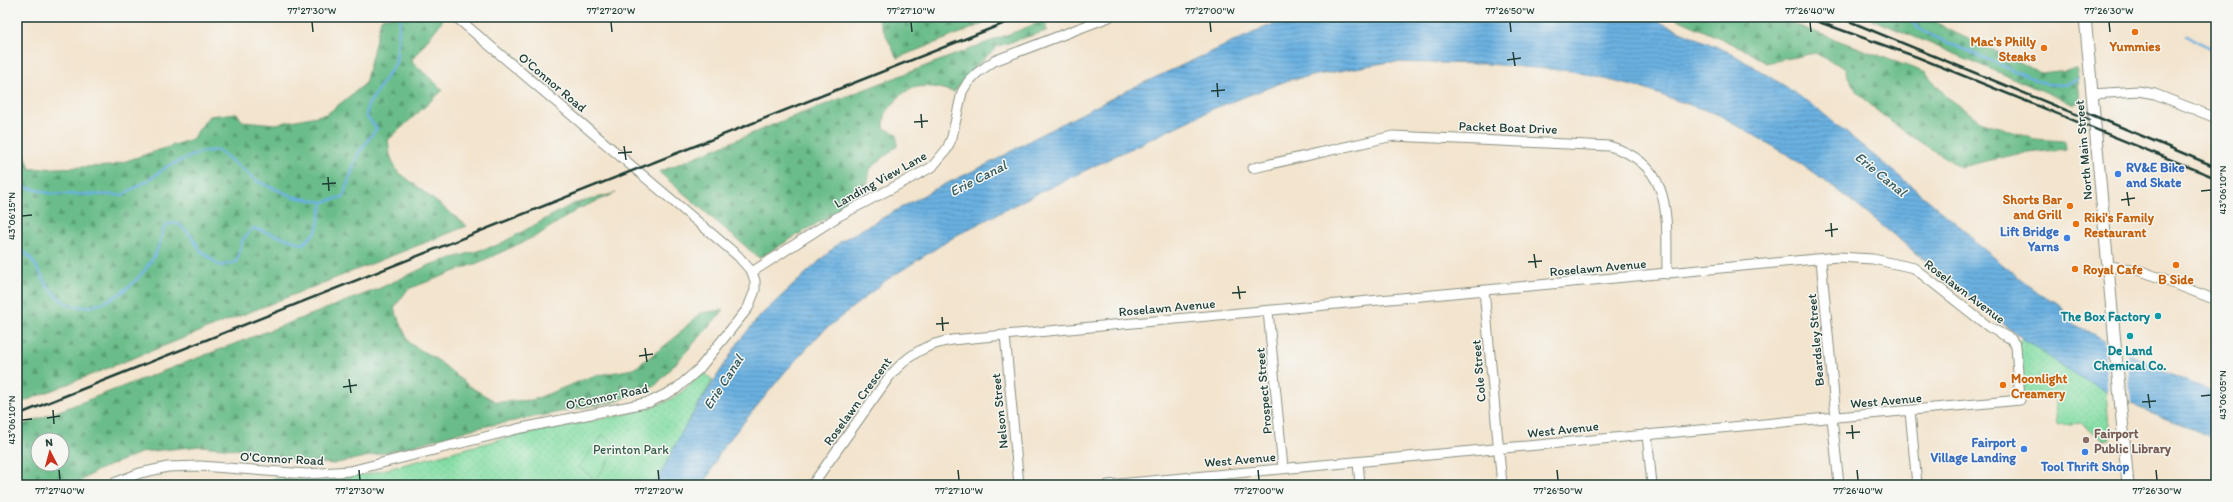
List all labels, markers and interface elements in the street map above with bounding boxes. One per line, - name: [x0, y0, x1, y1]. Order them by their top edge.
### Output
- text: 77°27'30"W: [288, 4, 337, 17]
- text: 77°27'20"W: [587, 4, 636, 17]
- text: 77°27'10"W: [887, 4, 935, 17]
- text: 77°27'00"W: [1185, 4, 1235, 17]
- text: 77°26'50"W: [1486, 4, 1535, 17]
- text: 77°26'40"W: [1785, 4, 1835, 17]
- text: 77°26'30"W: [2084, 4, 2134, 17]
- marker: Yummies: [2130, 27, 2140, 37]
- place label: Mac's Philly Steaks: [1971, 34, 2037, 64]
- place label: Yummies: [2109, 39, 2161, 54]
- marker: Mac's Philly Steaks: [2039, 43, 2049, 53]
- street label: O'Connor Road: [516, 50, 590, 115]
- street label: North Main Street: [2072, 99, 2095, 201]
- street label: Packet Boat Drive: [1458, 118, 1558, 137]
- street label: Landing View Lane: [831, 148, 929, 211]
- water label: Erie Canal: [1851, 148, 1911, 201]
- water label: Erie Canal: [947, 156, 1010, 200]
- place label: RV&E Bike and Skate: [2126, 160, 2185, 190]
- text: 43°06'10"N: [2216, 165, 2229, 214]
- marker: RV&E Bike and Skate: [2113, 169, 2123, 179]
- text: 43°06'15"N: [5, 192, 18, 240]
- place label: Shorts Bar and Grill: [2003, 192, 2063, 222]
- marker: Shorts Bar and Grill: [2065, 201, 2075, 211]
- place label: Riki's Family Restaurant: [2084, 210, 2155, 240]
- marker: Riki's Family Restaurant: [2071, 219, 2081, 229]
- place label: Lift Bridge Yarns: [2000, 224, 2059, 254]
- marker: Lift Bridge Yarns: [2062, 233, 2072, 243]
- street label: Roselawn Avenue: [1549, 256, 1647, 279]
- street label: Roselawn Avenue: [1921, 256, 2008, 327]
- marker: B Side: [2171, 260, 2181, 270]
- place label: Royal Cafe: [2083, 262, 2143, 278]
- marker: Royal Cafe: [2070, 264, 2080, 274]
- place label: B Side: [2158, 272, 2194, 287]
- street label: Beardsley Street: [1804, 293, 1827, 387]
- street label: Roselawn Avenue: [1118, 296, 1216, 319]
- place label: The Box Factory: [2060, 309, 2151, 325]
- marker: The Box Factory: [2153, 311, 2163, 321]
- marker: De Land Chemical Co.: [2125, 331, 2135, 341]
- street label: Cole Street: [1468, 339, 1489, 403]
- place label: De Land Chemical Co.: [2093, 343, 2167, 373]
- street label: Prospect Street: [1252, 347, 1275, 435]
- water label: Erie Canal: [700, 351, 748, 413]
- street label: Roselawn Crescent: [820, 354, 894, 448]
- text: 43°06'05"N: [2216, 370, 2229, 420]
- place label: Moonlight Creamery: [2011, 371, 2067, 402]
- street label: Nelson Street: [988, 372, 1011, 449]
- street label: O'Connor Road: [564, 380, 650, 413]
- marker: Moonlight Creamery: [1998, 380, 2008, 390]
- street label: West Avenue: [1850, 390, 1922, 411]
- text: 43°06'10"N: [5, 395, 18, 444]
- street label: West Avenue: [1527, 418, 1600, 441]
- place label: Fairport Public Library: [2094, 426, 2172, 457]
- north arrow: [30, 432, 70, 472]
- place label: Fairport Village Landing: [1930, 435, 2016, 466]
- marker: Fairport Public Library: [2081, 435, 2091, 445]
- text: N: [45, 436, 53, 449]
- park label: Perinton Park: [593, 442, 669, 457]
- marker: Fairport Village Landing: [2019, 444, 2029, 454]
- marker: Tool Thrift Shop: [2080, 447, 2090, 457]
- street label: O'Connor Road: [240, 449, 324, 468]
- street label: West Avenue: [1204, 449, 1276, 470]
- place label: Tool Thrift Shop: [2040, 459, 2130, 475]
- text: 77°27'40"W: [35, 484, 85, 497]
- text: 77°27'30"W: [336, 484, 385, 497]
- text: 77°27'20"W: [635, 484, 684, 497]
- text: 77°27'10"W: [935, 484, 983, 497]
- text: 77°27'00"W: [1234, 484, 1284, 497]
- text: 77°26'50"W: [1534, 484, 1583, 497]
- text: 77°26'40"W: [1833, 484, 1883, 497]
- text: 77°26'30"W: [2132, 484, 2182, 497]

